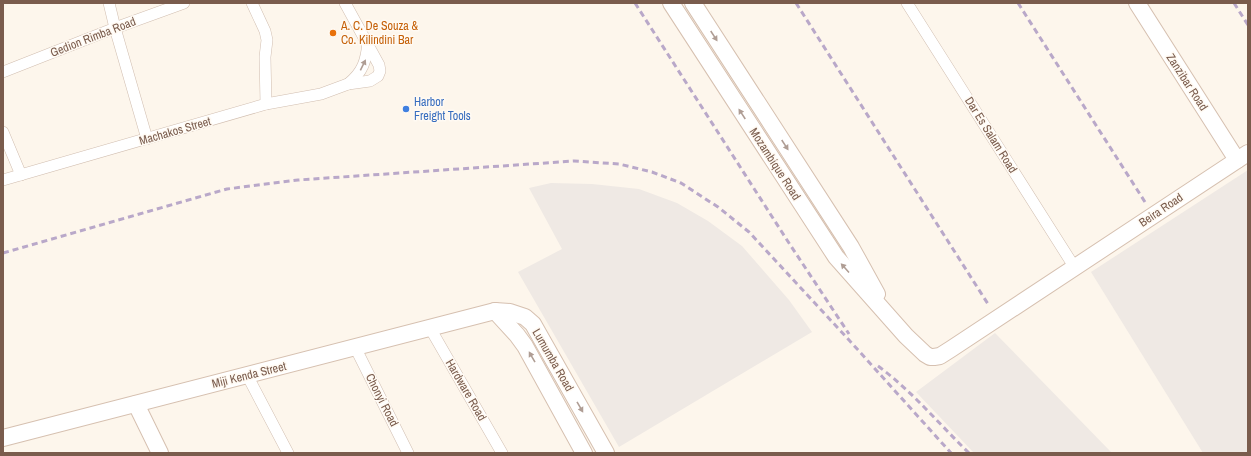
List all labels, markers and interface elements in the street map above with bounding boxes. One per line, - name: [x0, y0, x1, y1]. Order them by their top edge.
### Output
- street label: Gedion Rimba Road: [48, 13, 138, 61]
- place label: A. C. De Souza & Co. Kilindini Bar: [340, 18, 419, 48]
- marker: A. C. De Souza & Co. Kilindini Bar: [328, 28, 338, 38]
- one-way arrow: [711, 30, 718, 42]
- street label: Zanzibar Road: [1163, 50, 1211, 114]
- one-way arrow: [360, 60, 366, 71]
- place label: Harbor Freight Tools: [414, 94, 471, 124]
- street label: Dar Es Salam Road: [961, 94, 1021, 176]
- marker: Harbor Freight Tools: [401, 104, 411, 114]
- one-way arrow: [739, 108, 746, 119]
- street label: Machakos Street: [137, 113, 213, 149]
- street label: Mozambique Road: [746, 125, 804, 203]
- one-way arrow: [781, 140, 789, 150]
- street label: Beira Road: [1136, 189, 1186, 231]
- one-way arrow: [841, 263, 850, 273]
- street label: Lumumba Road: [529, 326, 577, 394]
- one-way arrow: [528, 351, 535, 363]
- street label: Hardware Road: [442, 356, 490, 424]
- street label: Miji Kenda Street: [210, 358, 288, 392]
- street label: Chonyi Road: [362, 371, 402, 429]
- one-way arrow: [577, 401, 583, 413]

